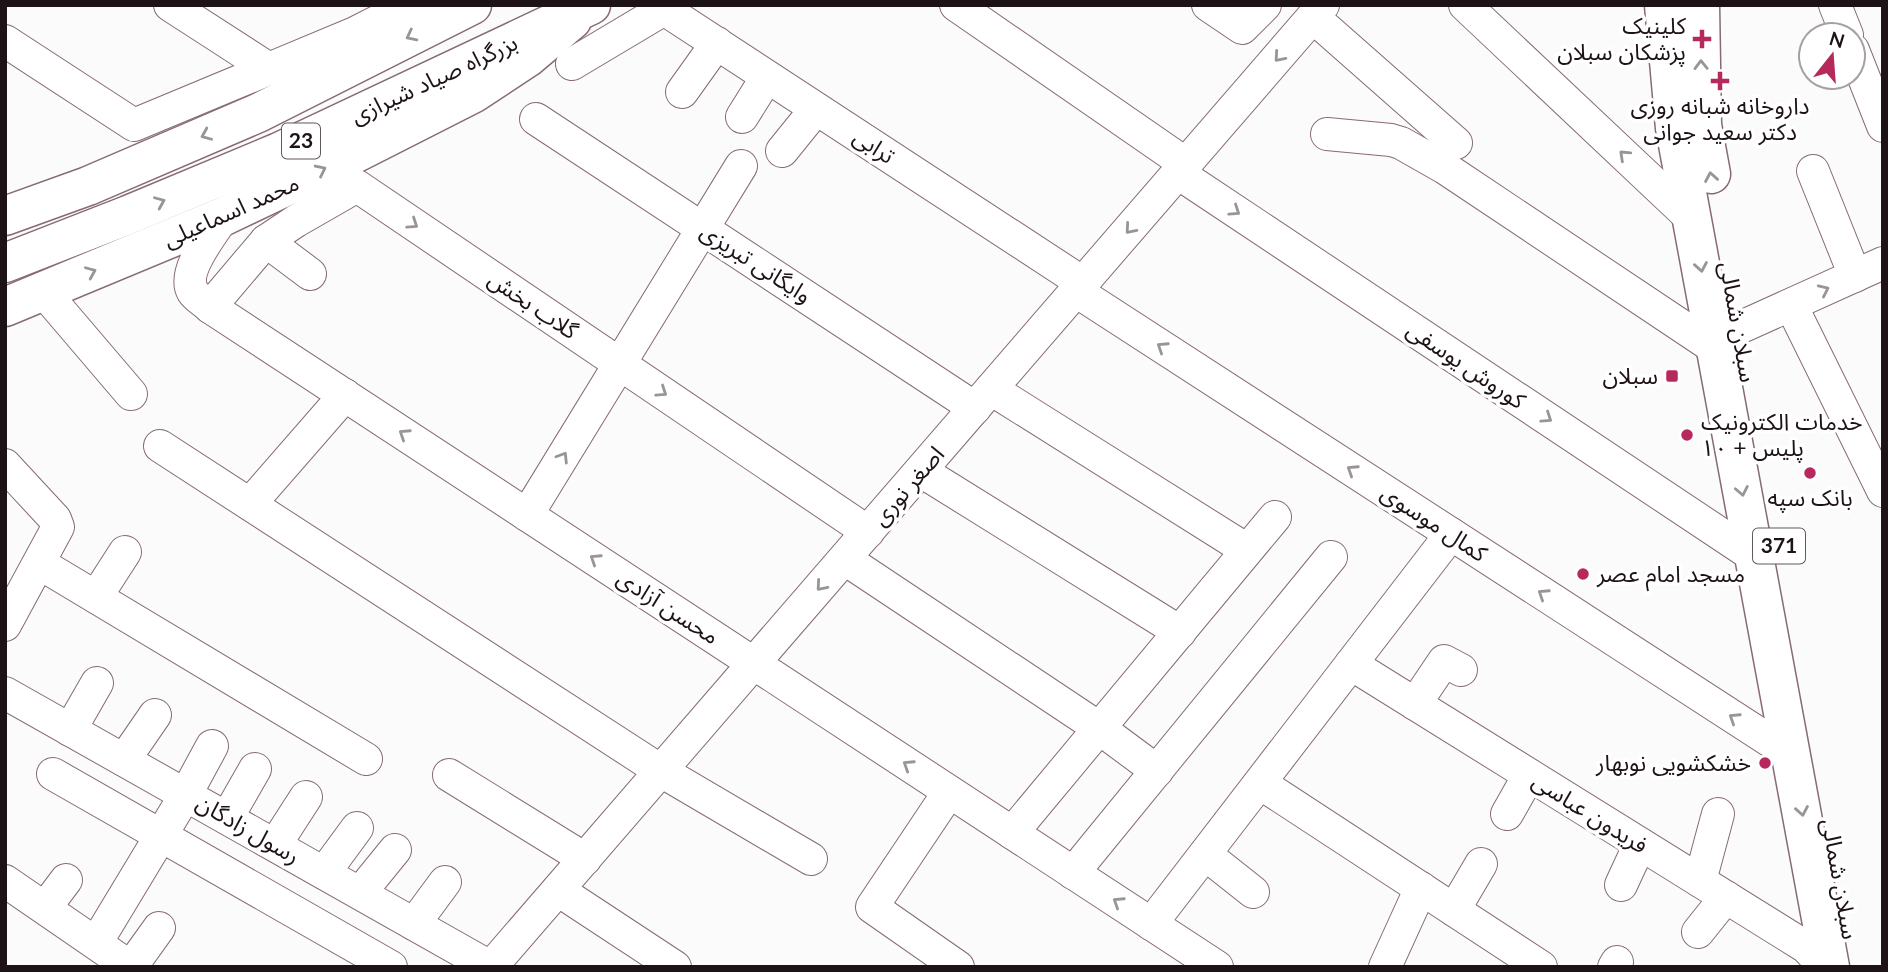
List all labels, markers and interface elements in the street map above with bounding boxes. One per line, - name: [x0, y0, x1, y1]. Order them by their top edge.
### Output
- place label: کلینیک پزشکان سبلان: [1557, 11, 1687, 67]
- north arrow: [1797, 21, 1867, 91]
- text: N: [1827, 26, 1847, 52]
- street label: بزرگراه صیاد شیرازی: [346, 27, 522, 130]
- one-way arrow: [406, 28, 418, 42]
- marker: کلینیک پزشکان سبلان: [1692, 29, 1712, 49]
- one-way arrow: [1275, 49, 1287, 62]
- one-way arrow: [1693, 59, 1709, 70]
- marker: داروخانه شبانه روزی دکتر سعید جوانی: [1712, 73, 1728, 89]
- place label: داروخانه شبانه روزی دکتر سعید جوانی: [1630, 91, 1810, 146]
- street label: ترابی: [848, 121, 901, 170]
- road number: 23: [282, 124, 320, 158]
- one-way arrow: [201, 127, 213, 141]
- one-way arrow: [1620, 151, 1633, 164]
- one-way arrow: [314, 164, 326, 178]
- street label: محمد اسماعیلی: [158, 168, 303, 252]
- one-way arrow: [1704, 171, 1719, 183]
- one-way arrow: [153, 196, 165, 210]
- one-way arrow: [1227, 203, 1240, 215]
- one-way arrow: [405, 216, 418, 228]
- street label: وایگانی تبریزی: [695, 216, 817, 309]
- one-way arrow: [1126, 221, 1138, 234]
- street label: سبلان شمالی: [1715, 259, 1763, 384]
- one-way arrow: [1693, 261, 1708, 273]
- street label: گلاب بخش: [483, 264, 584, 345]
- one-way arrow: [84, 267, 96, 281]
- one-way arrow: [1816, 284, 1829, 298]
- street label: کوروش یوسفی: [1401, 314, 1532, 415]
- one-way arrow: [1156, 342, 1169, 355]
- place label: سبلان: [1603, 361, 1658, 389]
- marker: سبلان: [1664, 368, 1680, 384]
- one-way arrow: [655, 384, 668, 397]
- place label: خدمات الکترونیک پلیس + ۱۰: [1701, 407, 1863, 463]
- one-way arrow: [1539, 410, 1552, 422]
- marker: خدمات الکترونیک پلیس + ۱۰: [1679, 427, 1695, 443]
- one-way arrow: [399, 430, 412, 443]
- street label: اصغر نوری: [865, 440, 950, 531]
- one-way arrow: [554, 451, 567, 464]
- marker: بانک سپه: [1802, 465, 1818, 481]
- one-way arrow: [1347, 466, 1360, 479]
- street label: کمال موسوی: [1376, 478, 1493, 568]
- place label: بانک سپه: [1767, 483, 1853, 513]
- one-way arrow: [1734, 485, 1749, 497]
- road number: 371: [1753, 528, 1805, 564]
- one-way arrow: [589, 554, 602, 567]
- place label: مسجد امام عصر: [1596, 559, 1745, 592]
- street label: محسن آزادی: [612, 563, 725, 650]
- marker: مسجد امام عصر: [1575, 566, 1591, 582]
- one-way arrow: [817, 578, 829, 591]
- one-way arrow: [1538, 590, 1551, 603]
- one-way arrow: [1729, 713, 1742, 726]
- place label: خشکشویی نوبهار: [1595, 748, 1751, 777]
- marker: خشکشویی نوبهار: [1757, 755, 1773, 771]
- one-way arrow: [902, 760, 915, 773]
- street label: فریدون عباسی: [1527, 766, 1653, 860]
- street label: رسول زادگان: [191, 787, 305, 870]
- one-way arrow: [1793, 805, 1808, 817]
- street label: سبلان شمالی: [1817, 816, 1865, 941]
- one-way arrow: [1113, 898, 1126, 911]

